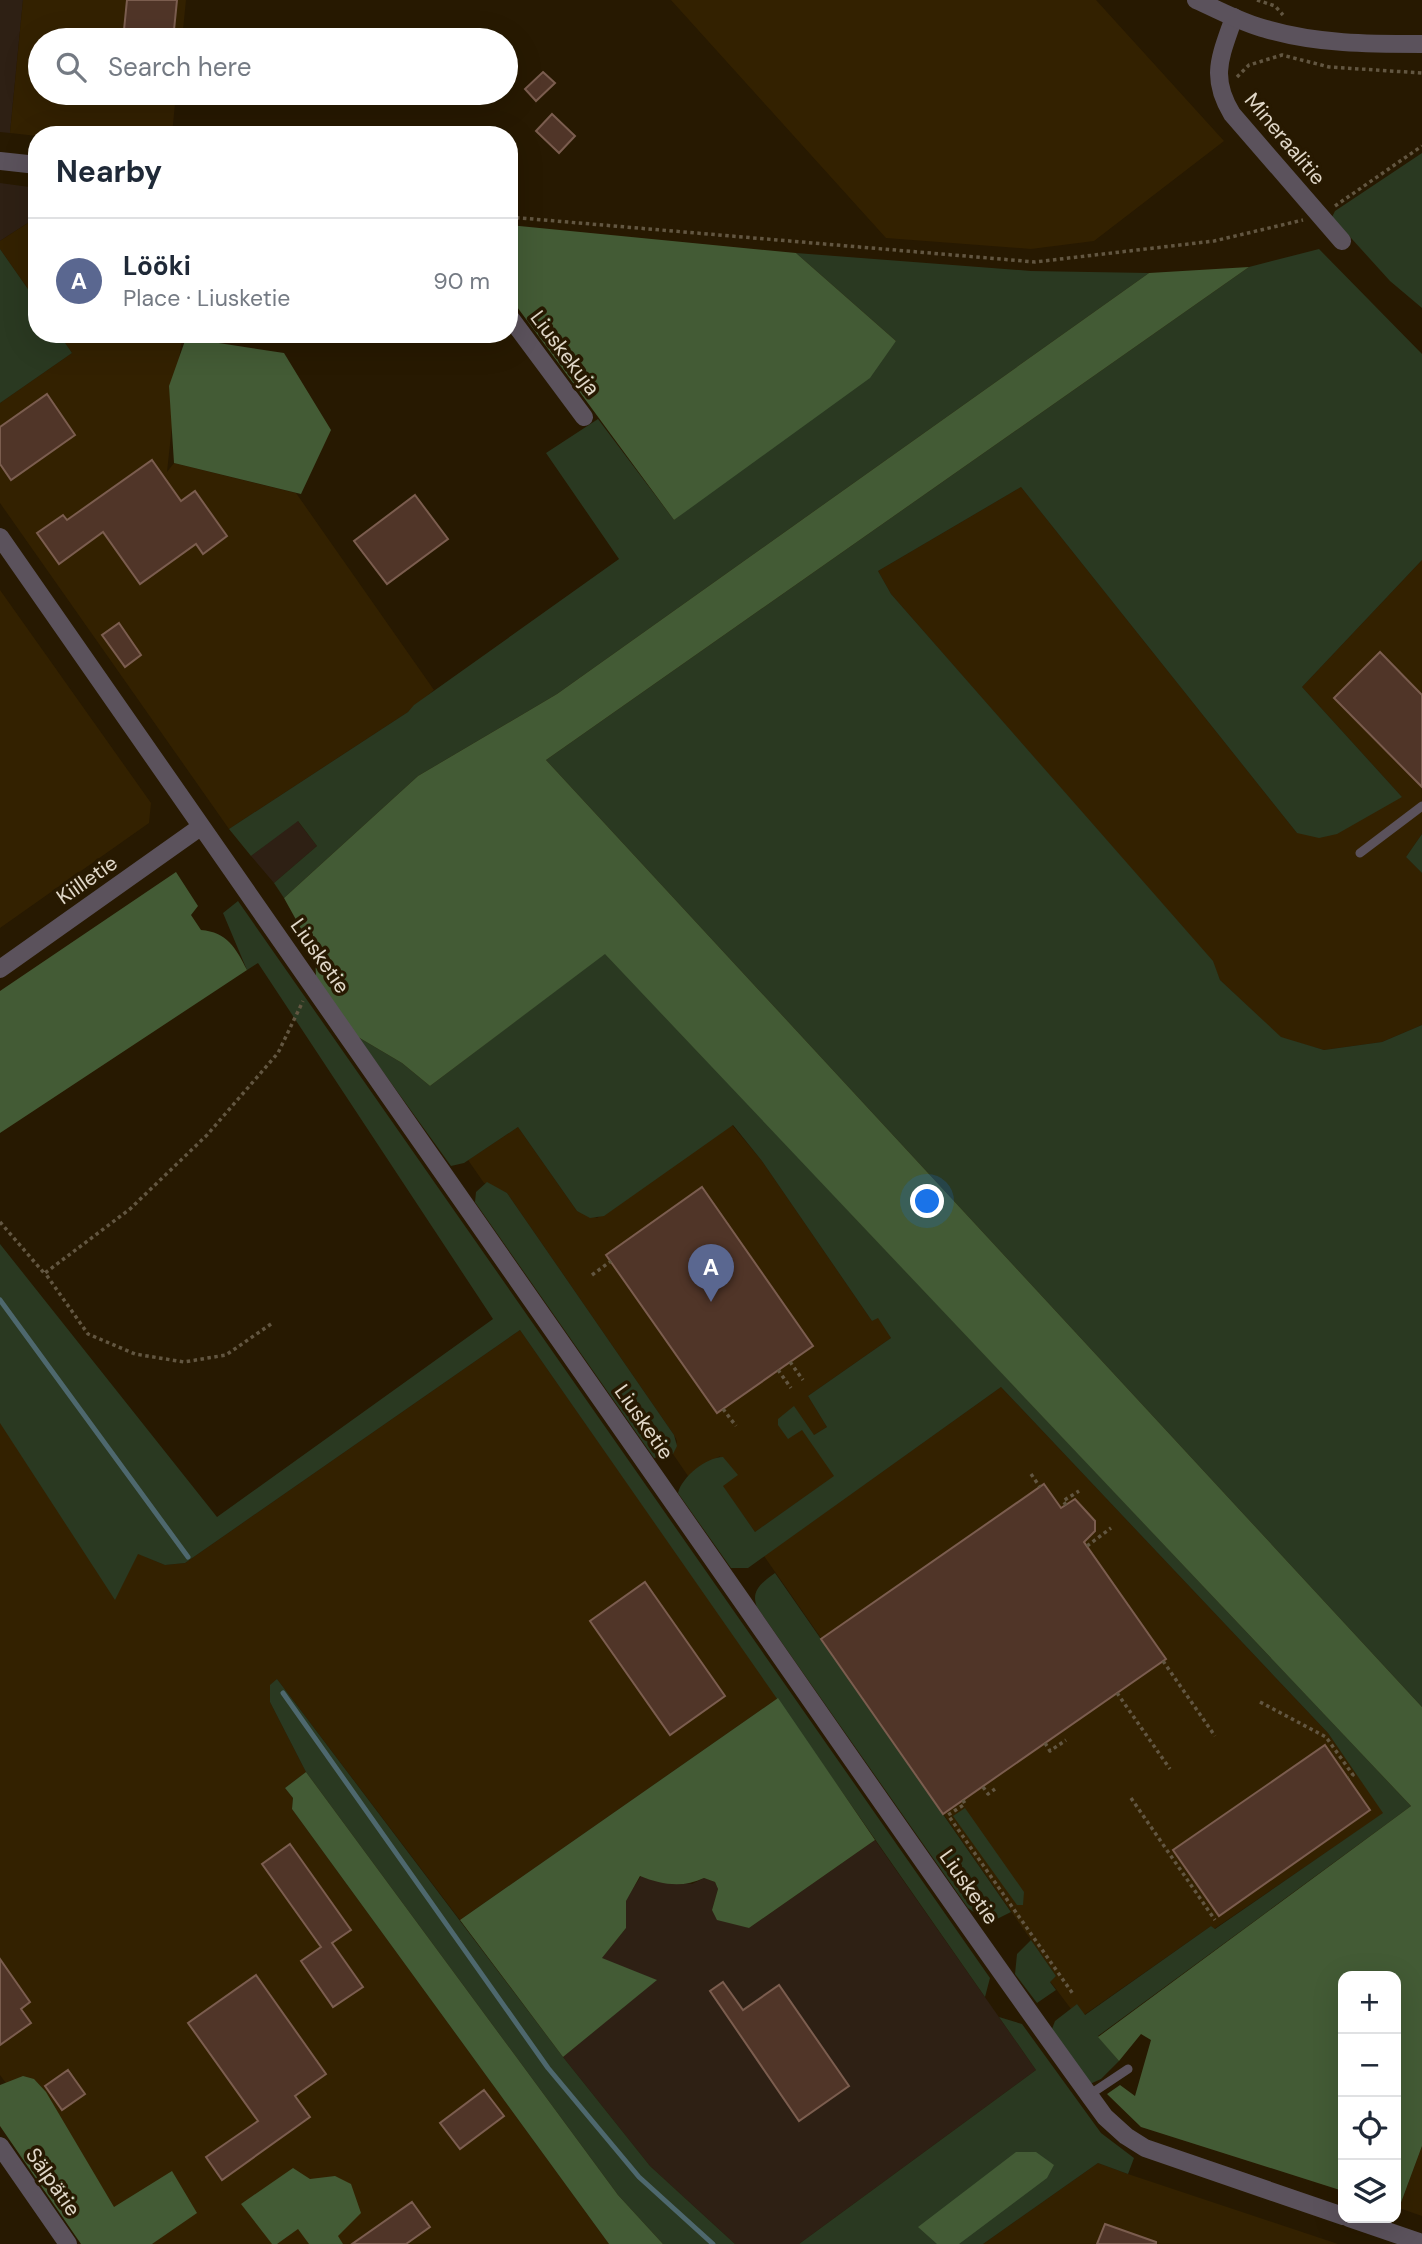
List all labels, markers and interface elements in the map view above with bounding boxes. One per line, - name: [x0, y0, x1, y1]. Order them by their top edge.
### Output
- search box: [28, 28, 518, 105]
- icon: search: [52, 48, 90, 86]
- text: Search here: [108, 50, 251, 84]
- street label: Mineraalitie: [1238, 87, 1332, 191]
- text: Nearby: [56, 152, 162, 191]
- text: Lööki: [123, 249, 191, 283]
- text: A: [71, 266, 87, 296]
- text: 90 m: [433, 266, 490, 296]
- text: Place · Liusketie: [123, 283, 290, 313]
- street label: Liuskekuja: [524, 305, 606, 401]
- street label: Kiilletie: [51, 849, 123, 911]
- street label: Liusketie: [284, 913, 356, 999]
- your location: [910, 1184, 944, 1218]
- pin: A: [688, 1244, 734, 1302]
- street label: Liusketie: [608, 1379, 680, 1465]
- street label: Liusketie: [933, 1844, 1005, 1930]
- map controls: [1338, 1971, 1401, 2223]
- button: +: [1338, 1971, 1401, 2034]
- button: −: [1338, 2034, 1401, 2097]
- button: locate: [1338, 2097, 1401, 2160]
- street label: Sälpätie: [19, 2142, 87, 2222]
- button: layers: [1338, 2160, 1401, 2223]

